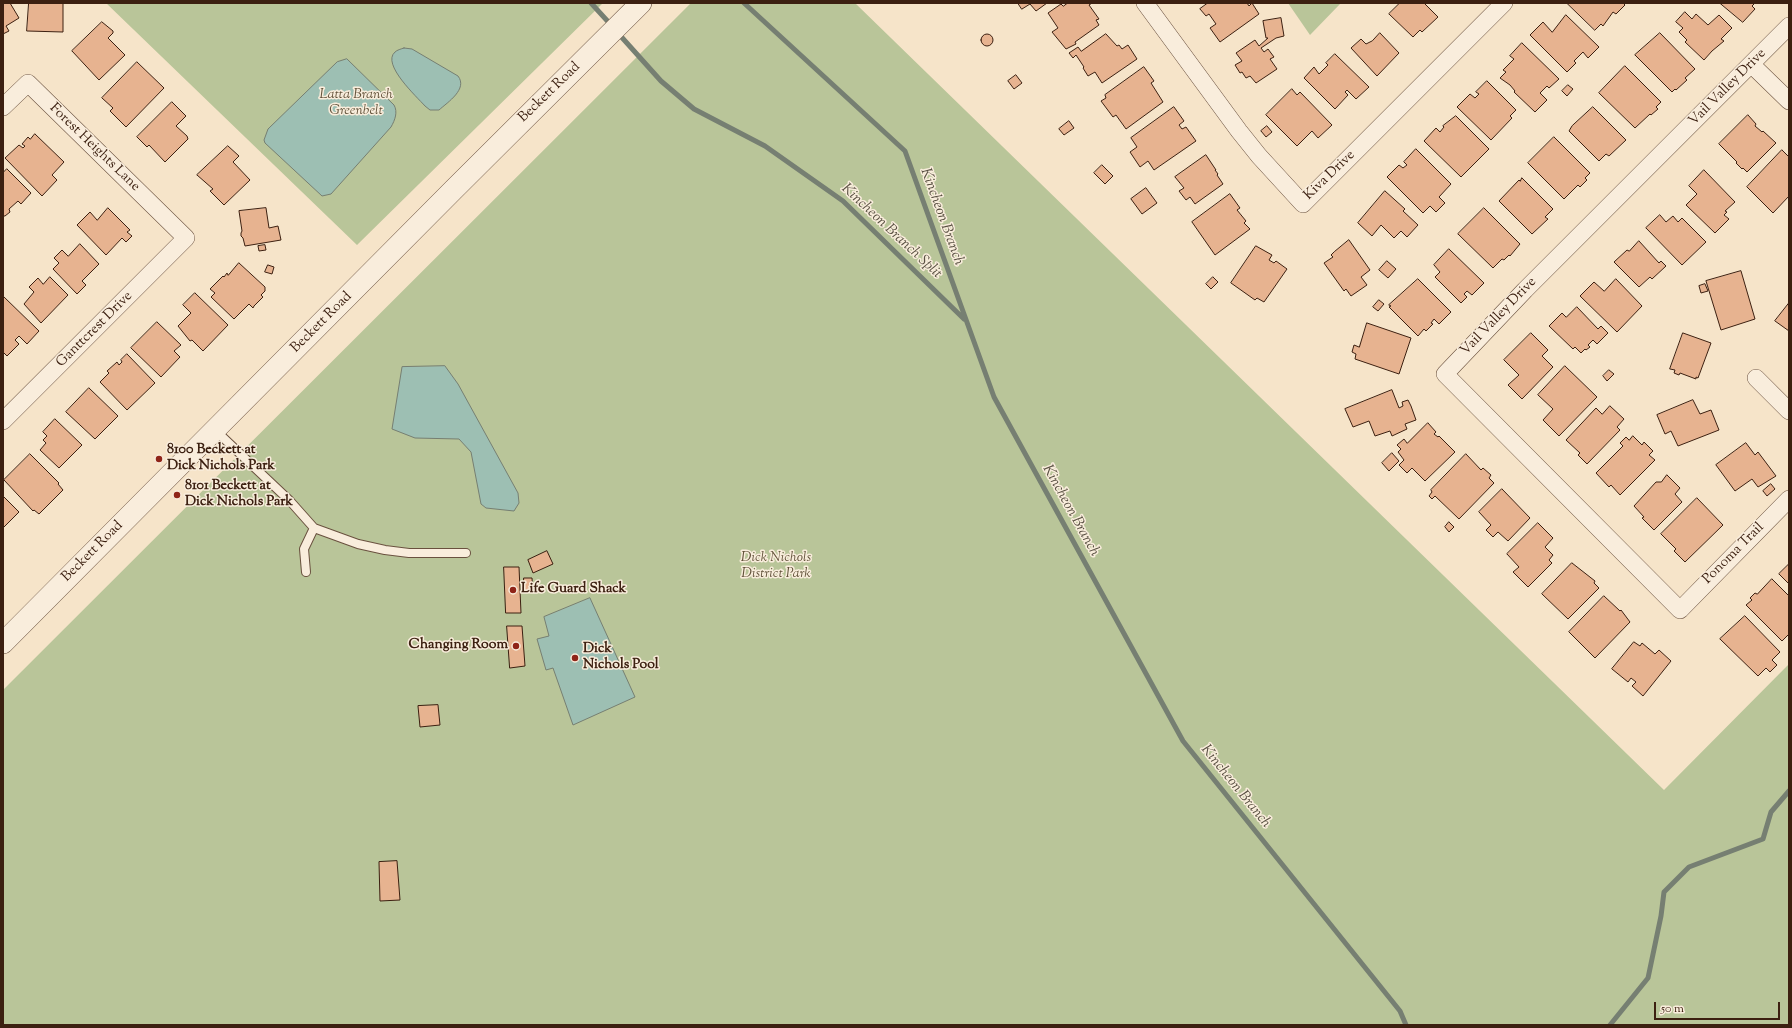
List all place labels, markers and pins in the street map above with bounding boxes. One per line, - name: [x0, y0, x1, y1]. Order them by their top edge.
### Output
- place label: 8100 Beckett at Dick Nichols Park: [167, 443, 275, 476]
- marker: 8100 Beckett at Dick Nichols Park: [154, 454, 164, 464]
- place label: 8101 Beckett at Dick Nichols Park: [185, 479, 293, 512]
- marker: 8101 Beckett at Dick Nichols Park: [172, 490, 182, 500]
- place label: Life Guard Shack: [521, 582, 626, 598]
- marker: Life Guard Shack: [508, 585, 518, 595]
- place label: Changing Room: [409, 638, 508, 654]
- marker: Changing Room: [511, 641, 521, 651]
- place label: Dick Nichols Pool: [583, 642, 659, 674]
- marker: Dick Nichols Pool: [570, 653, 580, 663]

